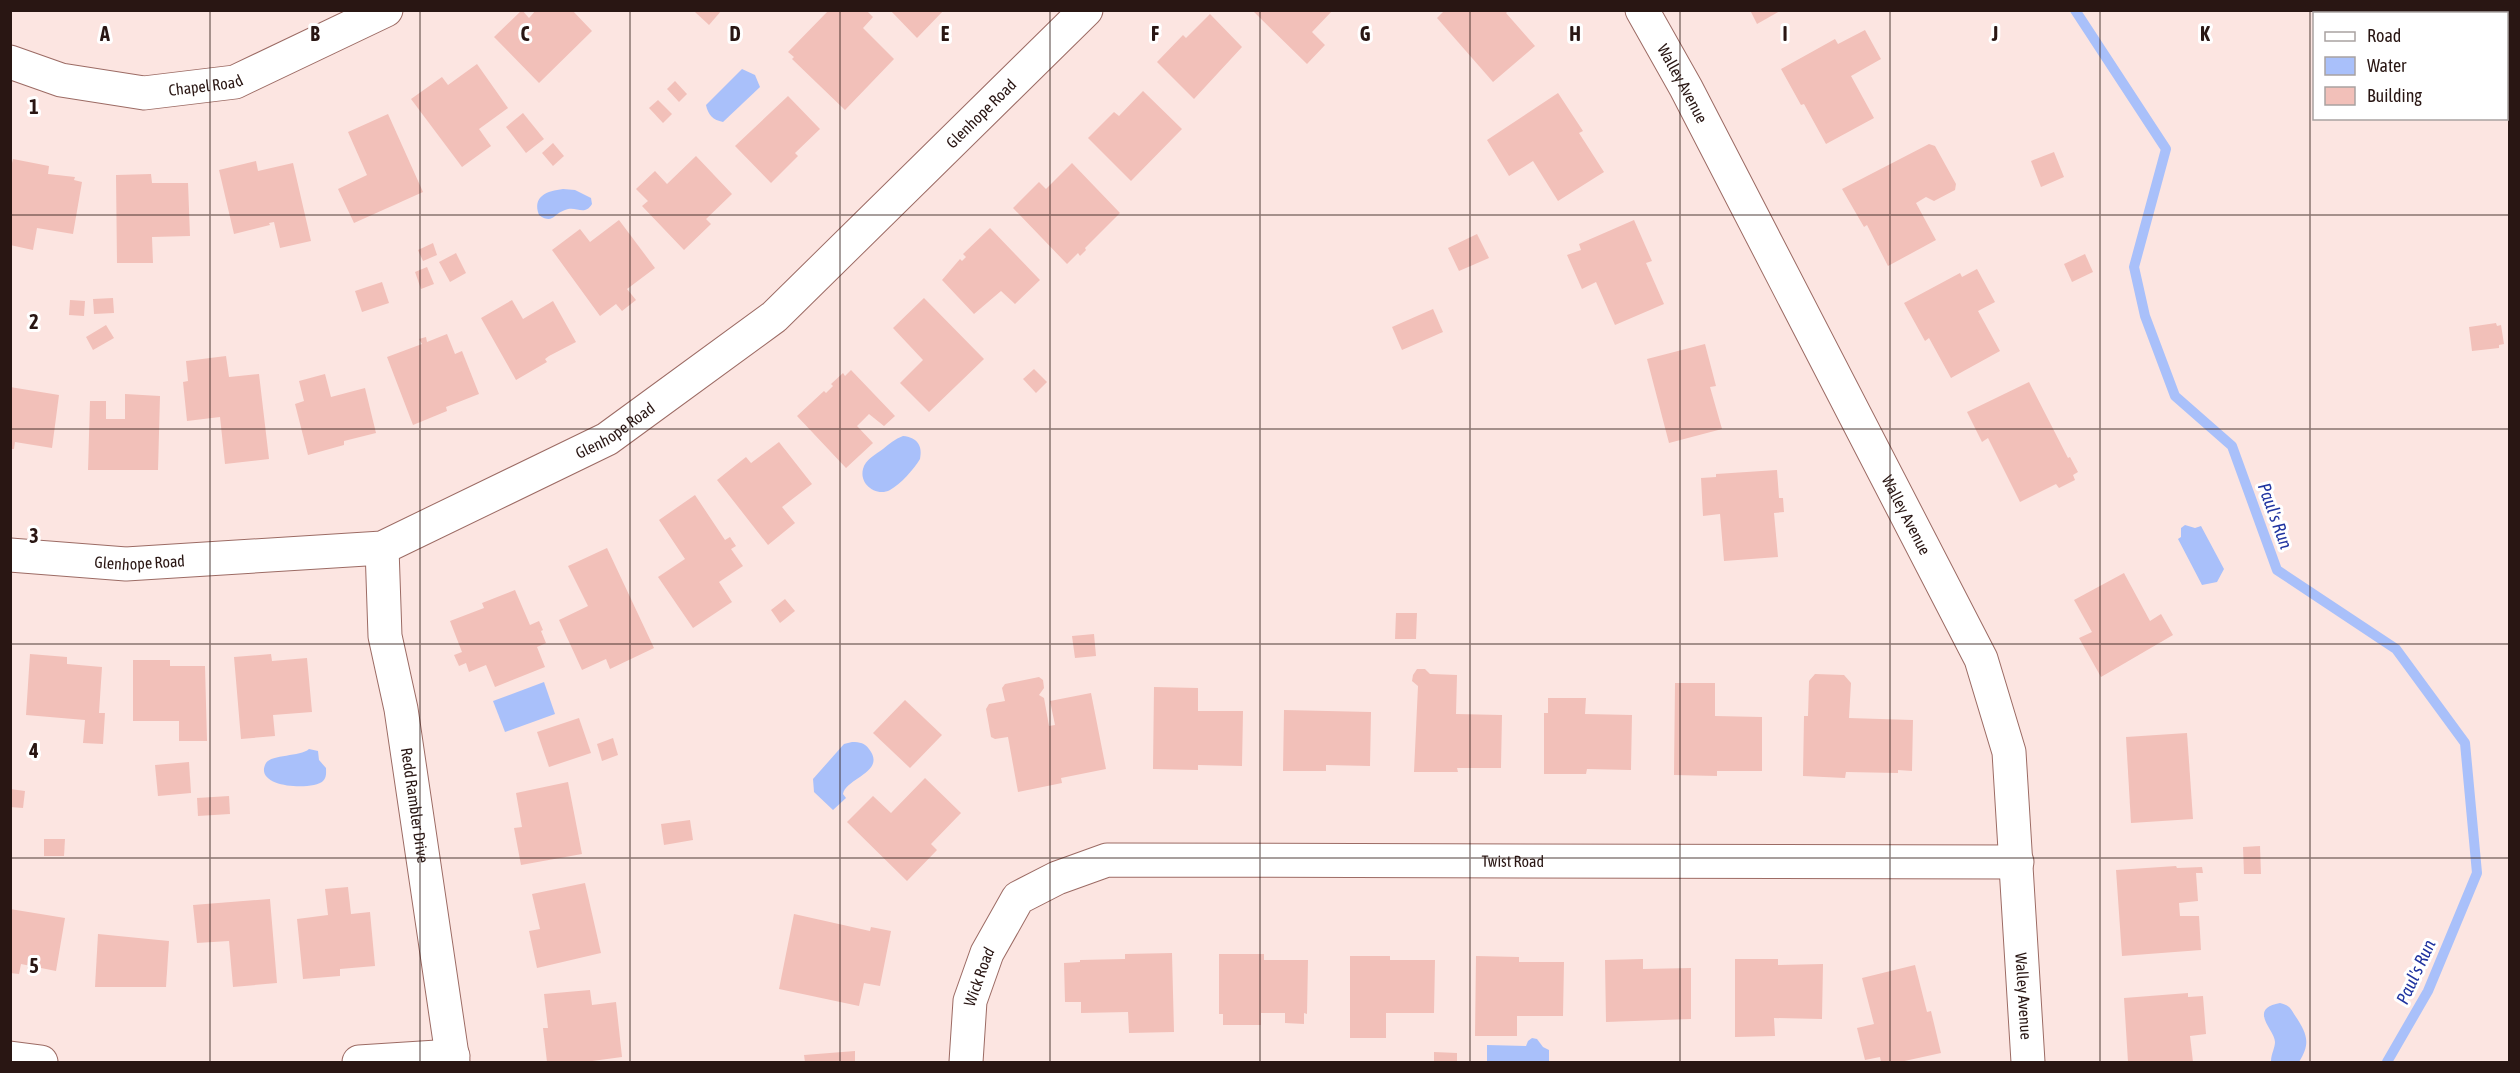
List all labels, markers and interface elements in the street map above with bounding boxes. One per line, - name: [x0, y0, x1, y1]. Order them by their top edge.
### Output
- legend: [2313, 12, 2508, 120]
- text: A: [99, 22, 110, 45]
- text: B: [310, 22, 320, 45]
- text: C: [521, 22, 530, 45]
- text: D: [729, 22, 741, 45]
- text: E: [941, 22, 950, 45]
- text: F: [1151, 22, 1159, 45]
- text: G: [1360, 22, 1371, 45]
- text: H: [1569, 22, 1581, 45]
- text: I: [1782, 22, 1788, 45]
- text: J: [1991, 22, 1998, 45]
- text: K: [2200, 22, 2210, 45]
- text: Road: [2367, 25, 2401, 46]
- street label: Walley Avenue: [1654, 41, 1711, 126]
- text: Water: [2367, 55, 2407, 76]
- street label: Chapel Road: [167, 71, 246, 99]
- street label: Glenhope Road: [942, 75, 1020, 152]
- text: Building: [2367, 85, 2422, 106]
- text: 1: [29, 95, 39, 118]
- text: 2: [29, 310, 39, 333]
- street label: Glenhope Road: [572, 398, 658, 462]
- street label: Walley Avenue: [1879, 472, 1935, 558]
- water label: Paul's Run: [2254, 480, 2297, 552]
- text: 3: [29, 524, 39, 547]
- street label: Glenhope Road: [94, 551, 185, 573]
- text: 4: [28, 739, 39, 762]
- street label: Redd Rambler Drive: [398, 746, 433, 864]
- street label: Twist Road: [1481, 852, 1544, 870]
- water label: Paul's Run: [2392, 936, 2440, 1007]
- street label: Wick Road: [960, 944, 998, 1008]
- street label: Walley Avenue: [2012, 952, 2036, 1040]
- text: 5: [29, 954, 39, 977]

